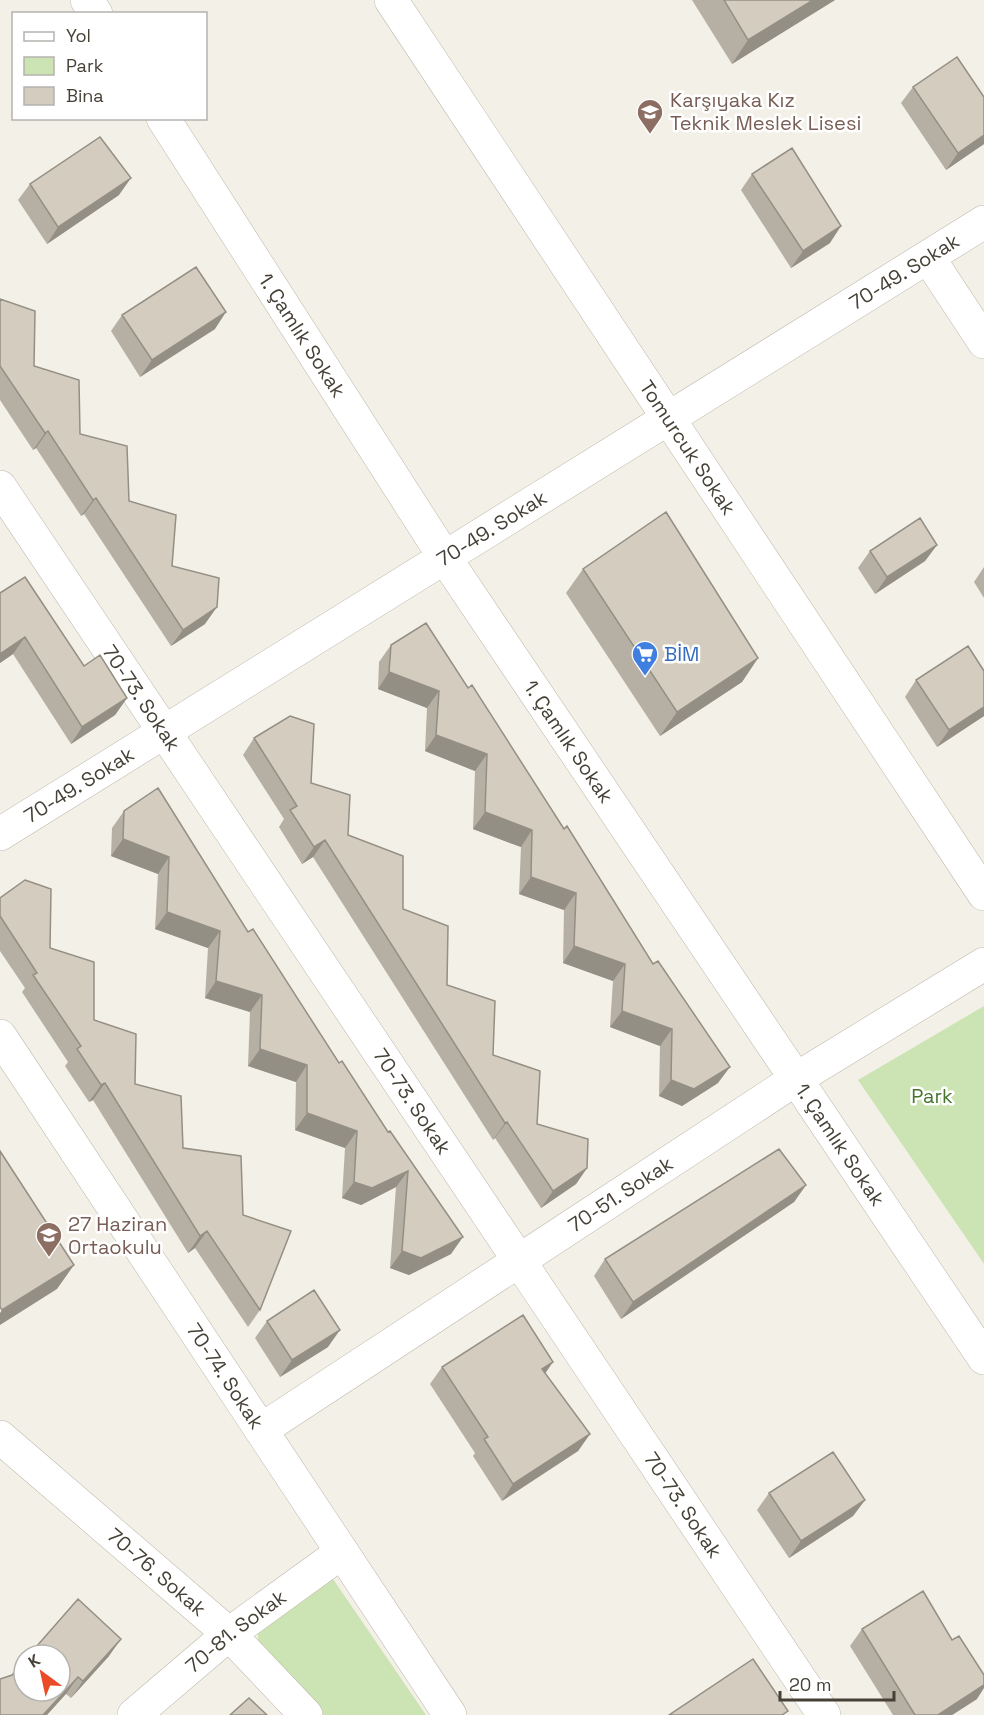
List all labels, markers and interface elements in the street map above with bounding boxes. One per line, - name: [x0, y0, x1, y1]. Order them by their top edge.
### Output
- legend: [12, 12, 207, 120]
- text: Yol: [66, 24, 91, 47]
- text: Park: [66, 54, 104, 77]
- text: Bina: [66, 84, 104, 107]
- place label: Karşıyaka Kız Teknik Meslek Lisesi: [670, 87, 861, 136]
- school or university icon: Karşıyaka Kız Teknik Meslek Lisesi: [635, 97, 665, 135]
- street label: 70-49. Sokak: [845, 227, 964, 315]
- street label: 1. Çamlık Sokak: [253, 268, 352, 402]
- street label: Tomurcuk Sokak: [634, 375, 742, 520]
- street label: 70-49. Sokak: [432, 484, 552, 572]
- supermarket icon: BİM: [630, 639, 660, 677]
- street label: 70-73. Sokak: [97, 640, 187, 756]
- place label: BİM: [664, 641, 699, 667]
- street label: 1. Çamlık Sokak: [518, 675, 619, 808]
- street label: 70-49. Sokak: [19, 741, 139, 829]
- street label: 70-73. Sokak: [367, 1043, 457, 1160]
- street label: 1. Çamlık Sokak: [790, 1078, 891, 1211]
- park label: Park: [911, 1083, 953, 1109]
- street label: 70-51. Sokak: [563, 1150, 678, 1238]
- place label: 27 Haziran Ortaokulu: [68, 1211, 167, 1260]
- school or university icon: 27 Haziran Ortaokulu: [34, 1220, 64, 1258]
- street label: 70-74. Sokak: [181, 1318, 270, 1434]
- street label: 70-73. Sokak: [638, 1447, 728, 1563]
- street label: 70-76. Sokak: [102, 1522, 212, 1622]
- street label: 70-81. Sokak: [180, 1584, 292, 1678]
- north arrow: [12, 1643, 72, 1703]
- text: K: [24, 1649, 44, 1672]
- scale bar: [780, 1664, 894, 1702]
- text: 20 m: [789, 1673, 832, 1696]

